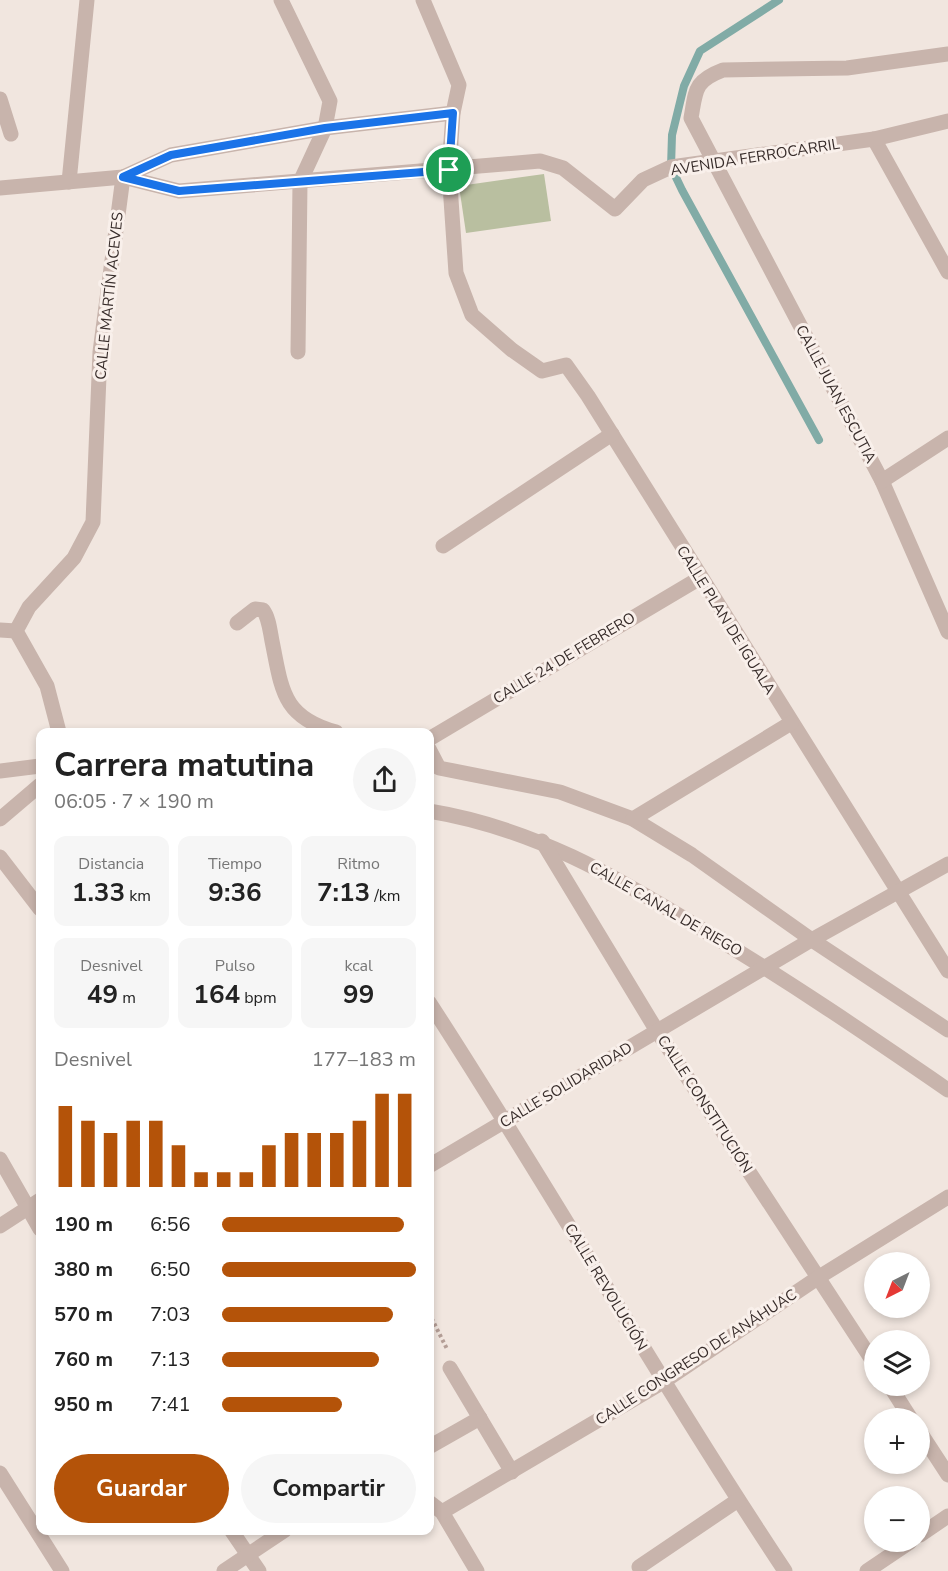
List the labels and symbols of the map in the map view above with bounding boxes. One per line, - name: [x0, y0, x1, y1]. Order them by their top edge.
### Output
- street label: AVENIDA FERROCARRIL: [669, 134, 841, 180]
- pin: [423, 144, 474, 195]
- street label: CALLE MARTÍN ACEVES: [90, 211, 128, 381]
- street label: CALLE JUAN ESCUTIA: [791, 321, 881, 467]
- street label: CALLE PLAN DE IGUALA: [672, 542, 780, 698]
- street label: CALLE 24 DE FEBRERO: [489, 608, 639, 708]
- street label: CALLE CANAL DE RIEGO: [586, 857, 746, 961]
- street label: CALLE CONSTITUCIÓN: [653, 1031, 758, 1177]
- street label: CALLE SOLIDARIDAD: [496, 1038, 636, 1132]
- street label: CALLE REVOLUCIÓN: [560, 1219, 653, 1354]
- north arrow: [864, 1252, 930, 1318]
- street label: CALLE CONGRESO DE ANÁHUAC: [592, 1284, 800, 1430]

